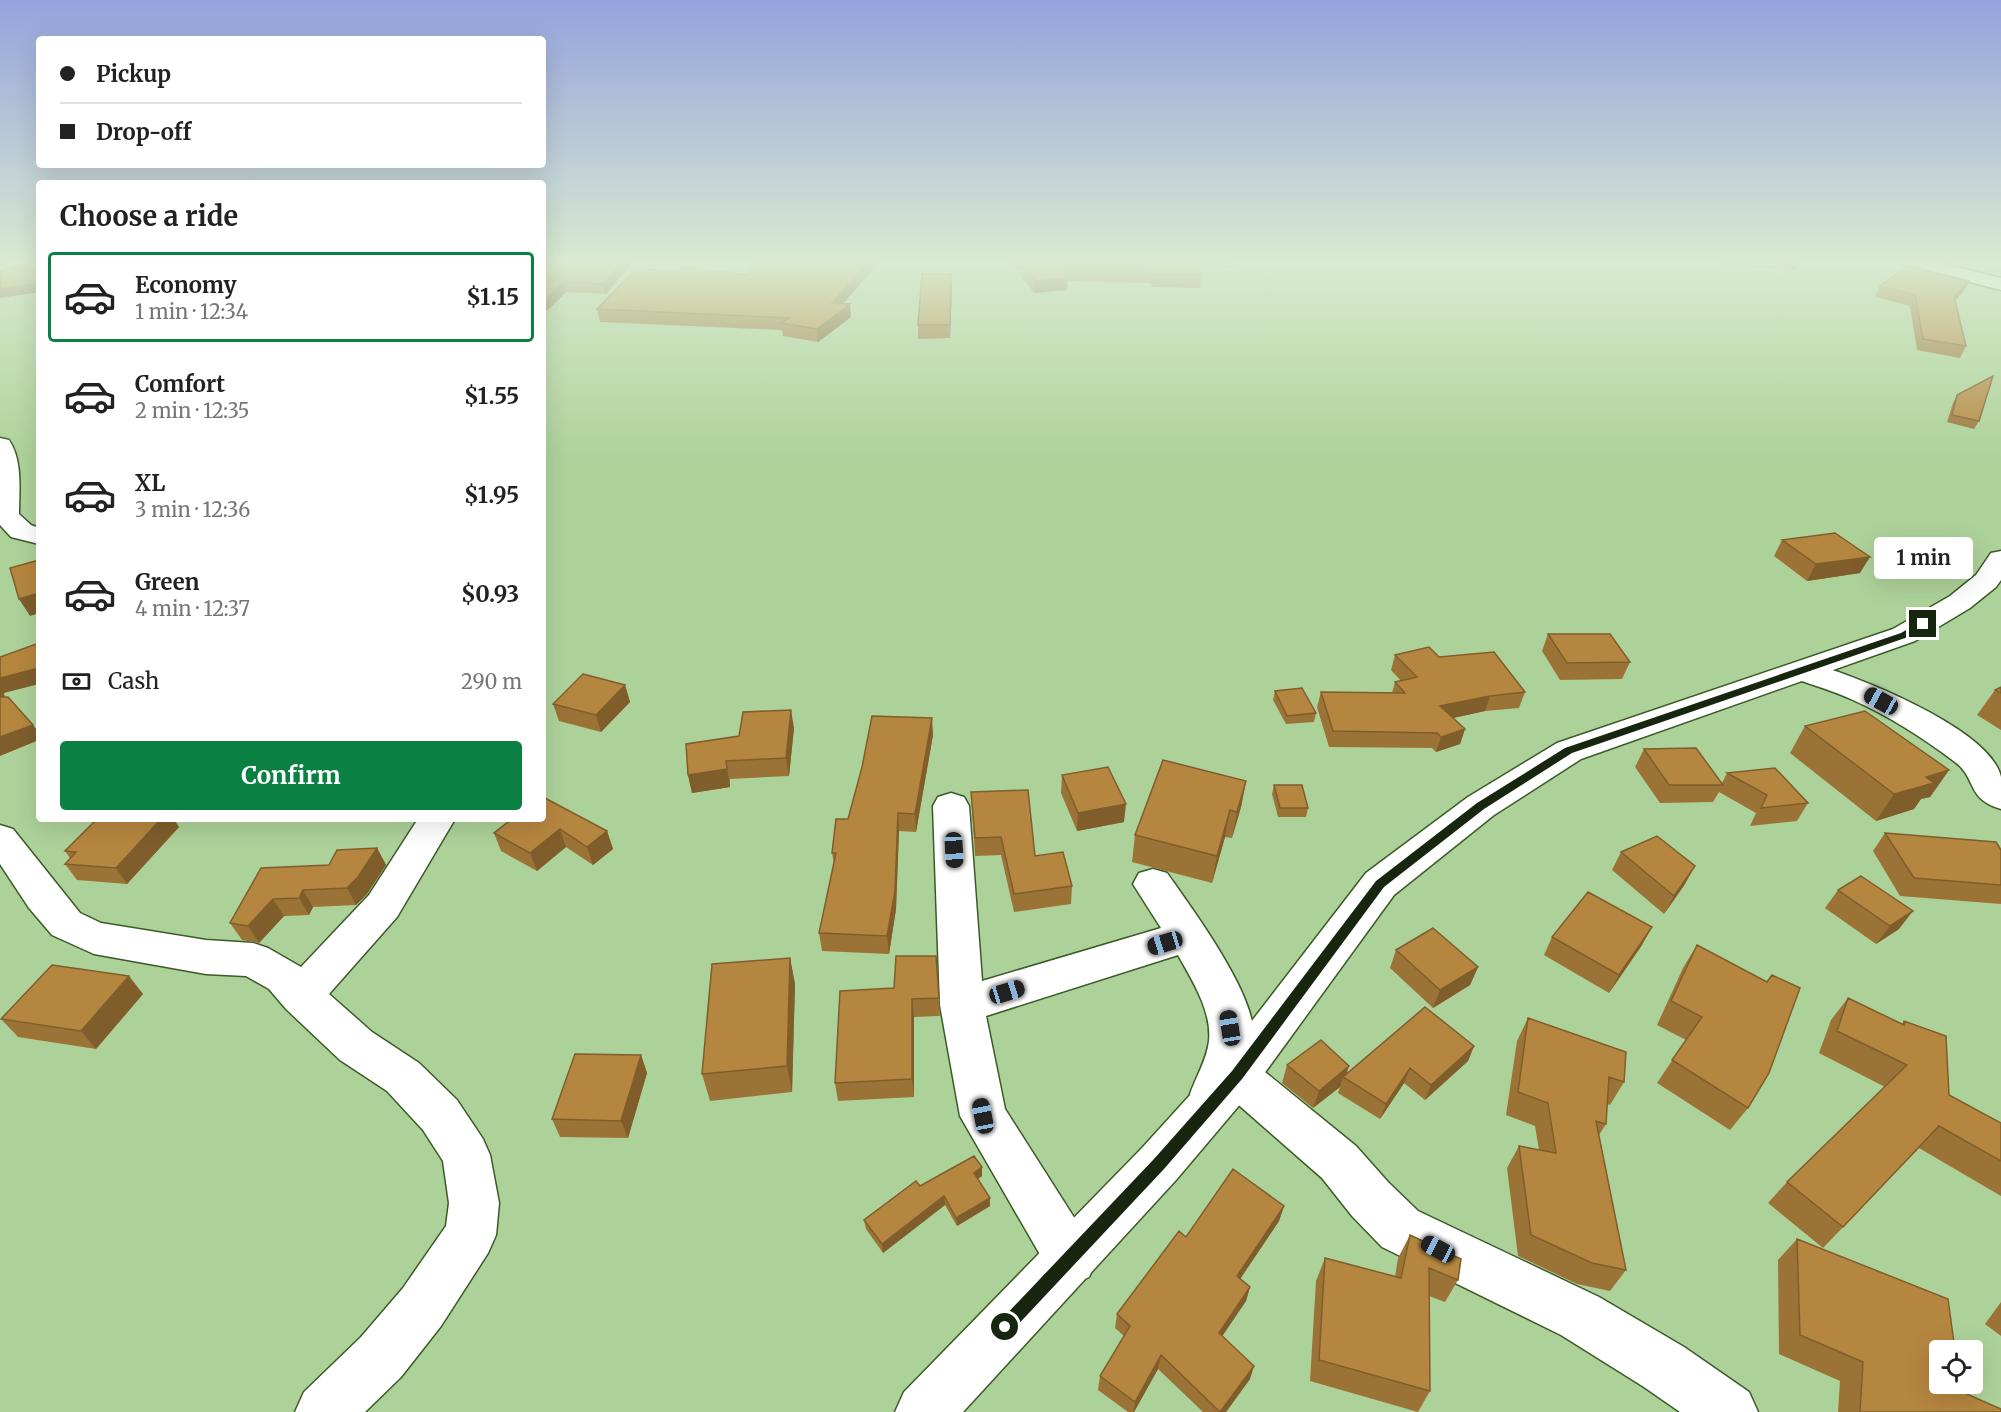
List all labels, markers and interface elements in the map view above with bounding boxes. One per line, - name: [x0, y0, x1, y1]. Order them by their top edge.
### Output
- text: Pickup: [96, 60, 171, 88]
- text: Drop-off: [96, 118, 191, 146]
- text: Choose a ride: [60, 199, 238, 233]
- icon: car: [63, 270, 117, 324]
- text: Economy: [135, 271, 236, 299]
- text: $1.15: [466, 283, 519, 311]
- text: 1 min · 12:34: [135, 299, 248, 324]
- icon: car: [63, 369, 117, 423]
- text: Comfort: [135, 370, 225, 398]
- text: $1.55: [464, 382, 519, 410]
- text: 2 min · 12:35: [135, 398, 249, 423]
- icon: car: [63, 468, 117, 522]
- text: XL: [135, 469, 165, 497]
- text: $1.95: [464, 481, 519, 509]
- text: 3 min · 12:36: [135, 497, 250, 522]
- callout: 1 min: [1874, 537, 1972, 579]
- text: 1 min: [1896, 545, 1951, 570]
- icon: car: [63, 567, 117, 621]
- text: Green: [135, 568, 199, 596]
- text: $0.93: [461, 580, 519, 608]
- text: 4 min · 12:37: [135, 596, 250, 621]
- route end: [1909, 610, 1936, 637]
- icon: cash: [60, 665, 93, 698]
- text: Cash: [108, 667, 159, 695]
- text: 290 m: [461, 669, 522, 694]
- car: [1861, 684, 1901, 718]
- button: Confirm: [60, 741, 522, 810]
- car: [944, 832, 964, 868]
- car: [1145, 929, 1185, 957]
- car: [987, 978, 1027, 1006]
- car: [1218, 1009, 1242, 1047]
- car: [971, 1097, 995, 1135]
- car: [1418, 1233, 1458, 1265]
- route start: [991, 1313, 1018, 1340]
- map controls: [1929, 1340, 1983, 1394]
- button: locate: [1929, 1340, 1983, 1394]

